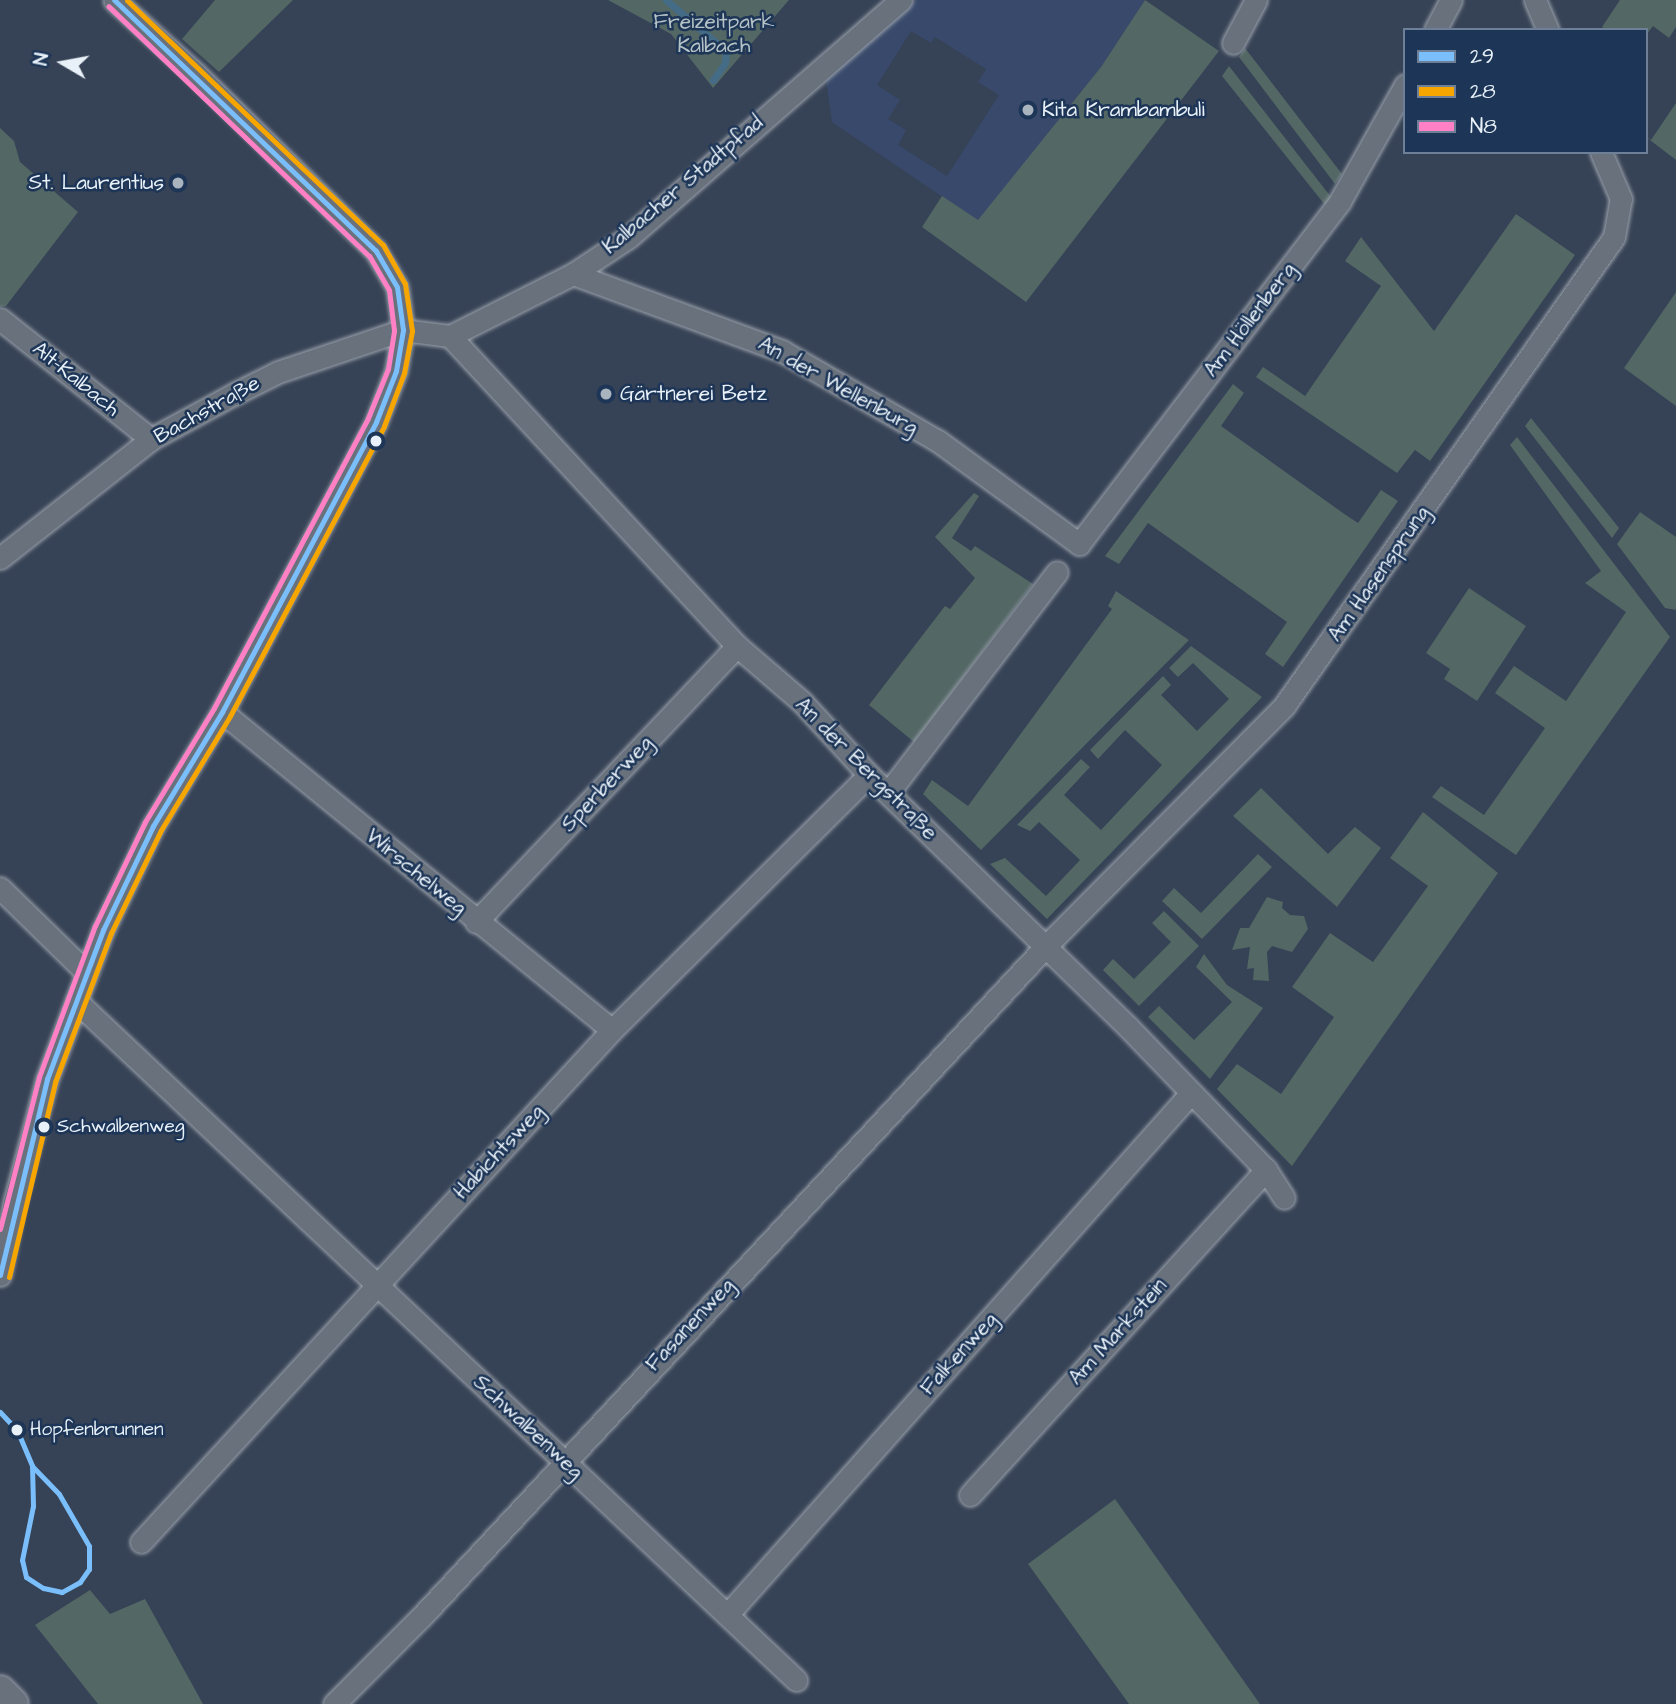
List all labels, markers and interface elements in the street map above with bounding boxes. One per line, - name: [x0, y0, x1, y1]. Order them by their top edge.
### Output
- park label: Freizeitpark Kalbach: [654, 9, 774, 59]
- north arrow: [28, 28, 98, 98]
- legend: [1403, 28, 1648, 154]
- text: 29: [1470, 42, 1494, 71]
- text: N: [27, 51, 56, 67]
- text: 28: [1470, 77, 1496, 106]
- place label: Kita Krambambuli: [1042, 97, 1205, 123]
- marker: Kita Krambambuli: [1020, 102, 1036, 118]
- street label: Kalbacher Stadtpfad: [598, 111, 768, 259]
- text: N8: [1470, 112, 1497, 141]
- place label: St. Laurentius: [28, 170, 164, 196]
- marker: St. Laurentius: [170, 175, 186, 191]
- street label: Am Höllenberg: [1199, 258, 1301, 382]
- street label: An der Wellenburg: [754, 332, 922, 440]
- street label: Alt-Kalbach: [27, 336, 125, 422]
- street label: Bachstraße: [150, 371, 264, 449]
- place label: Gärtnerei Betz: [620, 381, 767, 407]
- marker: Gärtnerei Betz: [598, 386, 614, 402]
- unlabelled marker: [369, 434, 383, 448]
- street label: Am Hasensprung: [1323, 501, 1435, 647]
- street label: An der Bergstraße: [790, 693, 942, 845]
- street label: Sperberweg: [556, 731, 658, 837]
- street label: Wirschelweg: [360, 824, 472, 920]
- street label: Habichtsweg: [449, 1099, 549, 1205]
- place label: Schwalbenweg: [57, 1116, 185, 1138]
- marker: Schwalbenweg: [37, 1120, 51, 1134]
- street label: Fasanenweg: [641, 1273, 739, 1377]
- street label: Am Markstein: [1064, 1273, 1172, 1391]
- street label: Falkenweg: [915, 1307, 1003, 1401]
- street label: Schwalbenweg: [468, 1370, 588, 1484]
- place label: Hopfenbrunnen: [30, 1419, 163, 1441]
- marker: Hopfenbrunnen: [10, 1423, 24, 1437]

